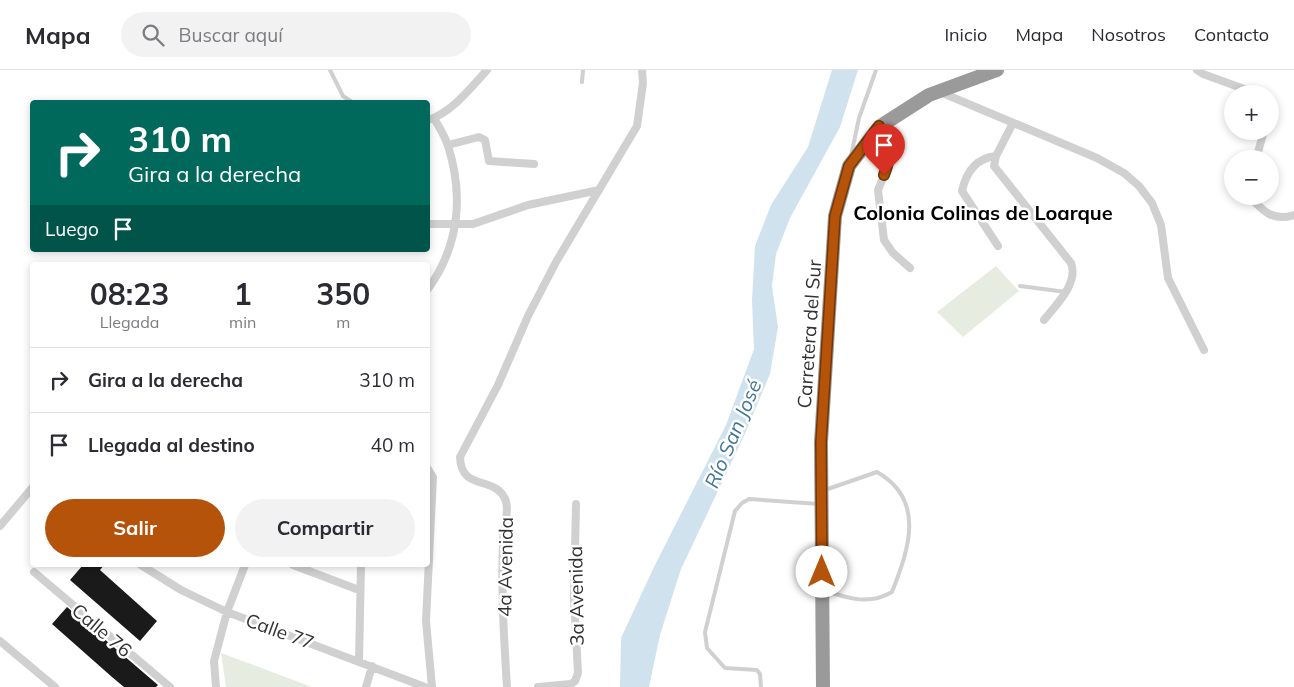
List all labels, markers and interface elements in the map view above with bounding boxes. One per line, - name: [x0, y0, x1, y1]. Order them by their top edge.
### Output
- search box: [121, 12, 471, 57]
- text: Mapa: [25, 20, 91, 50]
- icon: search: [139, 21, 167, 49]
- text: Buscar aquí: [179, 23, 283, 47]
- text: Inicio: [944, 23, 987, 46]
- text: Mapa: [1015, 23, 1063, 46]
- text: Nosotros: [1091, 23, 1166, 46]
- text: Contacto: [1194, 23, 1269, 46]
- map controls: [1224, 85, 1279, 205]
- button: +: [1224, 85, 1279, 140]
- text: 310 m: [128, 117, 232, 161]
- icon: right: [45, 120, 110, 185]
- pin: [863, 124, 905, 175]
- icon: arrive: [870, 131, 898, 159]
- button: −: [1224, 150, 1279, 205]
- text: Gira a la derecha: [128, 160, 301, 188]
- district label: Colonia Colinas de Loarque: [853, 200, 1113, 225]
- icon: arrive: [109, 215, 137, 243]
- text: Luego: [45, 217, 99, 241]
- street label: Carretera del Sur: [792, 259, 826, 409]
- text: 08:23: [90, 275, 169, 313]
- text: 1: [234, 275, 252, 313]
- text: 350: [316, 275, 370, 313]
- text: Llegada: [100, 312, 159, 332]
- text: min: [229, 312, 256, 332]
- text: m: [336, 312, 350, 332]
- icon: right: [45, 366, 73, 394]
- text: Gira a la derecha: [88, 368, 243, 392]
- text: 310 m: [359, 368, 415, 392]
- water label: Río San José: [698, 376, 767, 492]
- icon: arrive: [45, 431, 73, 459]
- text: Llegada al destino: [88, 433, 255, 457]
- text: 40 m: [371, 433, 415, 457]
- button: Salir: [45, 499, 225, 557]
- button: Compartir: [235, 499, 415, 557]
- street label: 4a Avenida: [492, 517, 518, 617]
- position arrow: [795, 545, 847, 597]
- street label: 3a Avenida: [563, 546, 589, 646]
- street label: Calle 76: [67, 598, 137, 662]
- street label: Calle 77: [242, 608, 318, 654]

